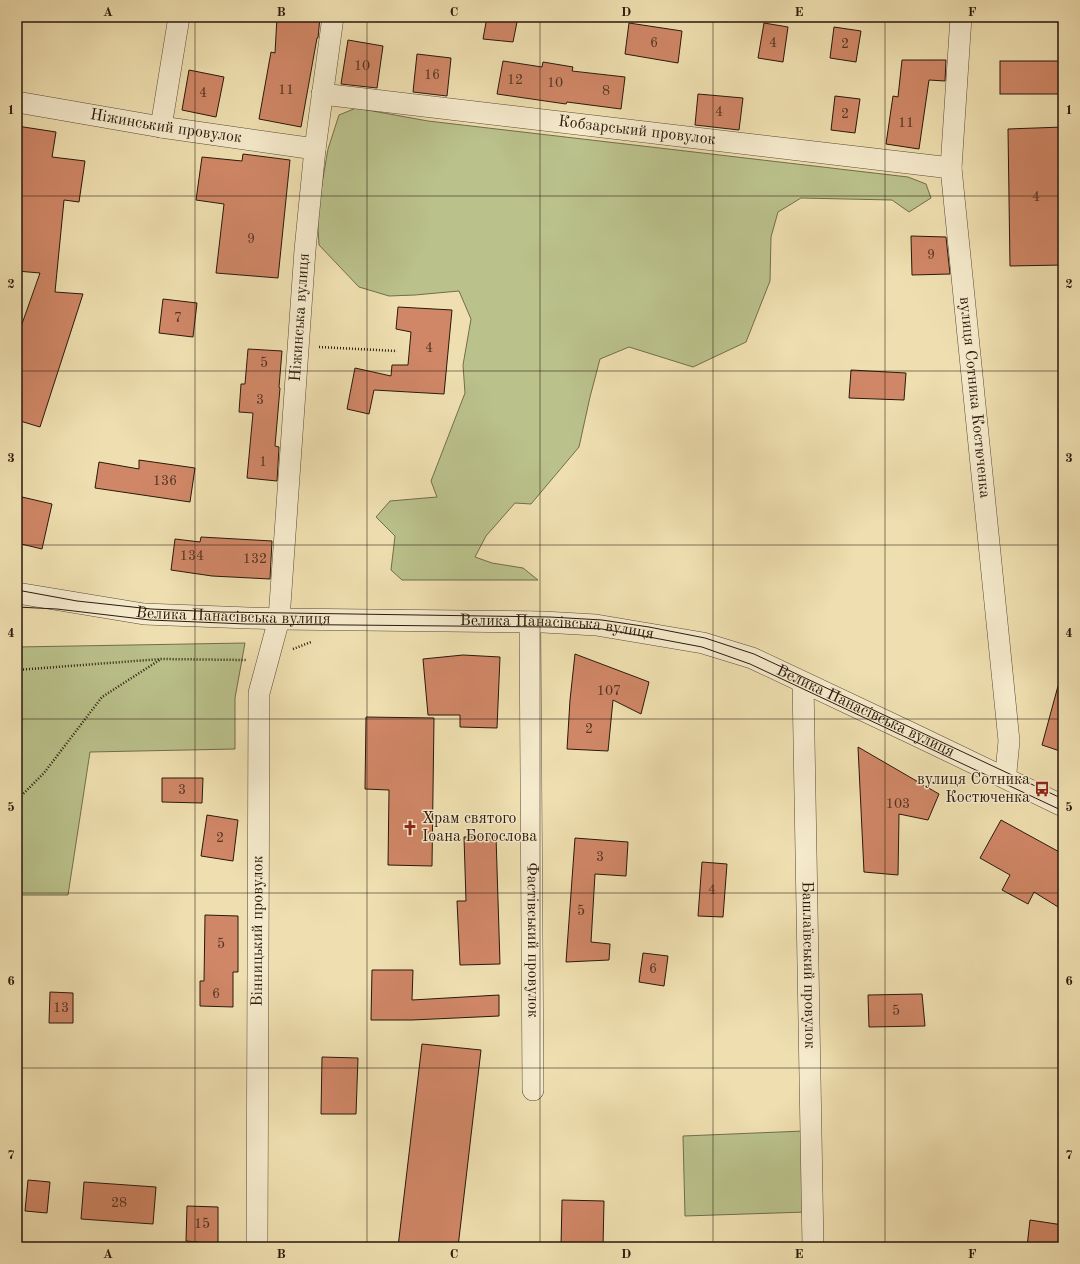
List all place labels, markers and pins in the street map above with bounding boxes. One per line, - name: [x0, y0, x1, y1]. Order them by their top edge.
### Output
- place label: вулиця Сотника Костюченка: [917, 772, 1030, 806]
- bus stop icon: вулиця Сотника Костюченка: [1033, 780, 1051, 798]
- place label: Храм святого Іоана Богослова: [422, 811, 537, 845]
- church icon: Храм святого Іоана Богослова: [401, 819, 419, 837]

